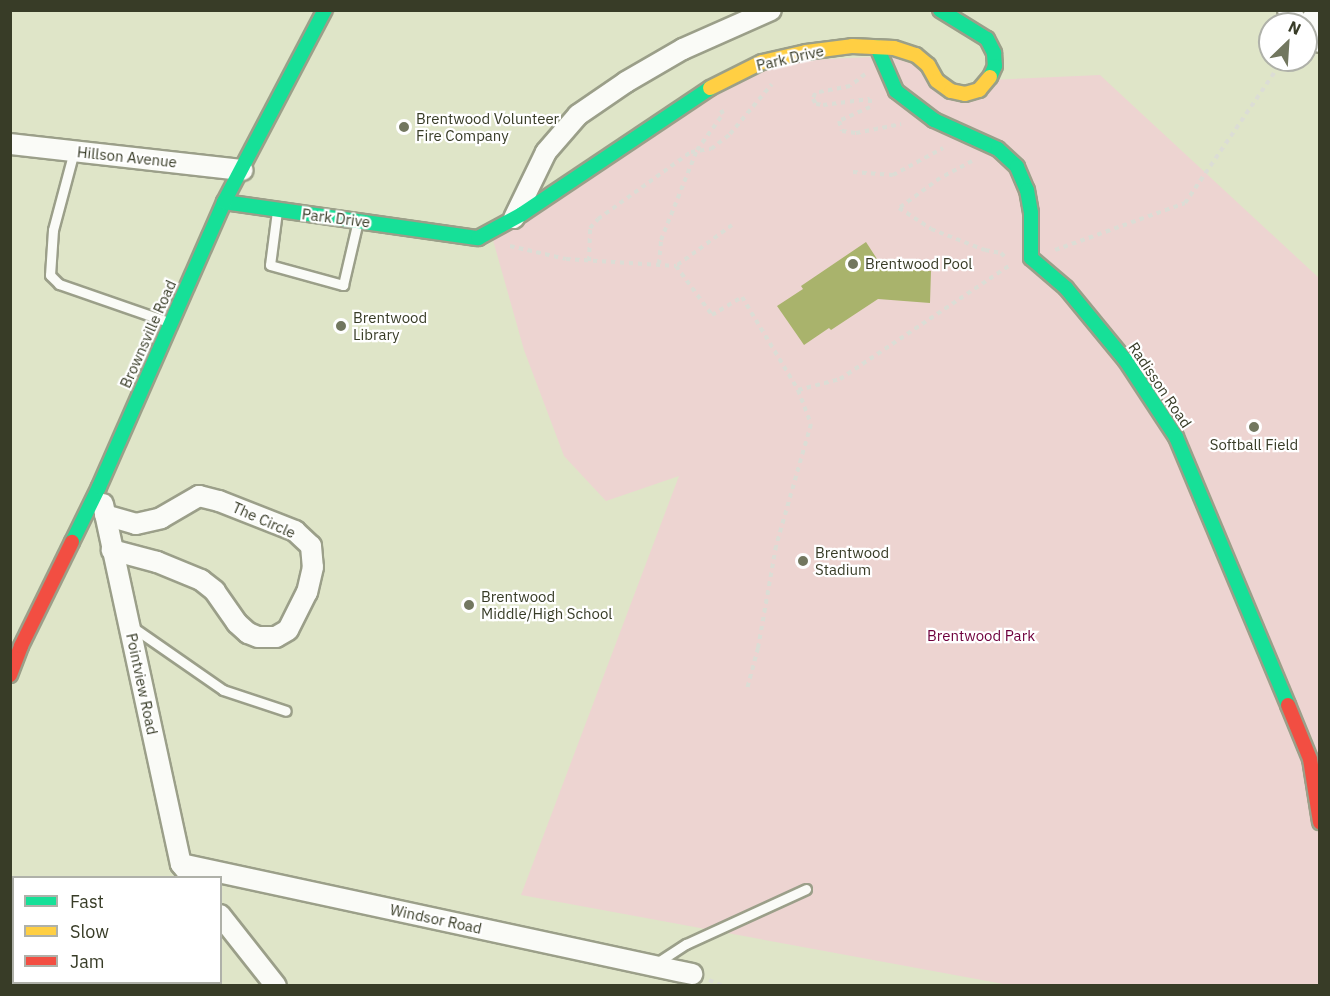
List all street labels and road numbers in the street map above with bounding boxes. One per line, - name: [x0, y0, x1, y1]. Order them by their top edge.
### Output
- street label: Park Drive: [754, 42, 826, 74]
- street label: Hillson Avenue: [76, 143, 178, 171]
- street label: Park Drive: [301, 205, 371, 231]
- street label: Brownsville Road: [116, 277, 180, 391]
- street label: Radisson Road: [1125, 339, 1195, 431]
- street label: The Circle: [230, 498, 298, 542]
- street label: Pointview Road: [122, 631, 162, 737]
- street label: Windsor Road: [388, 900, 484, 938]

